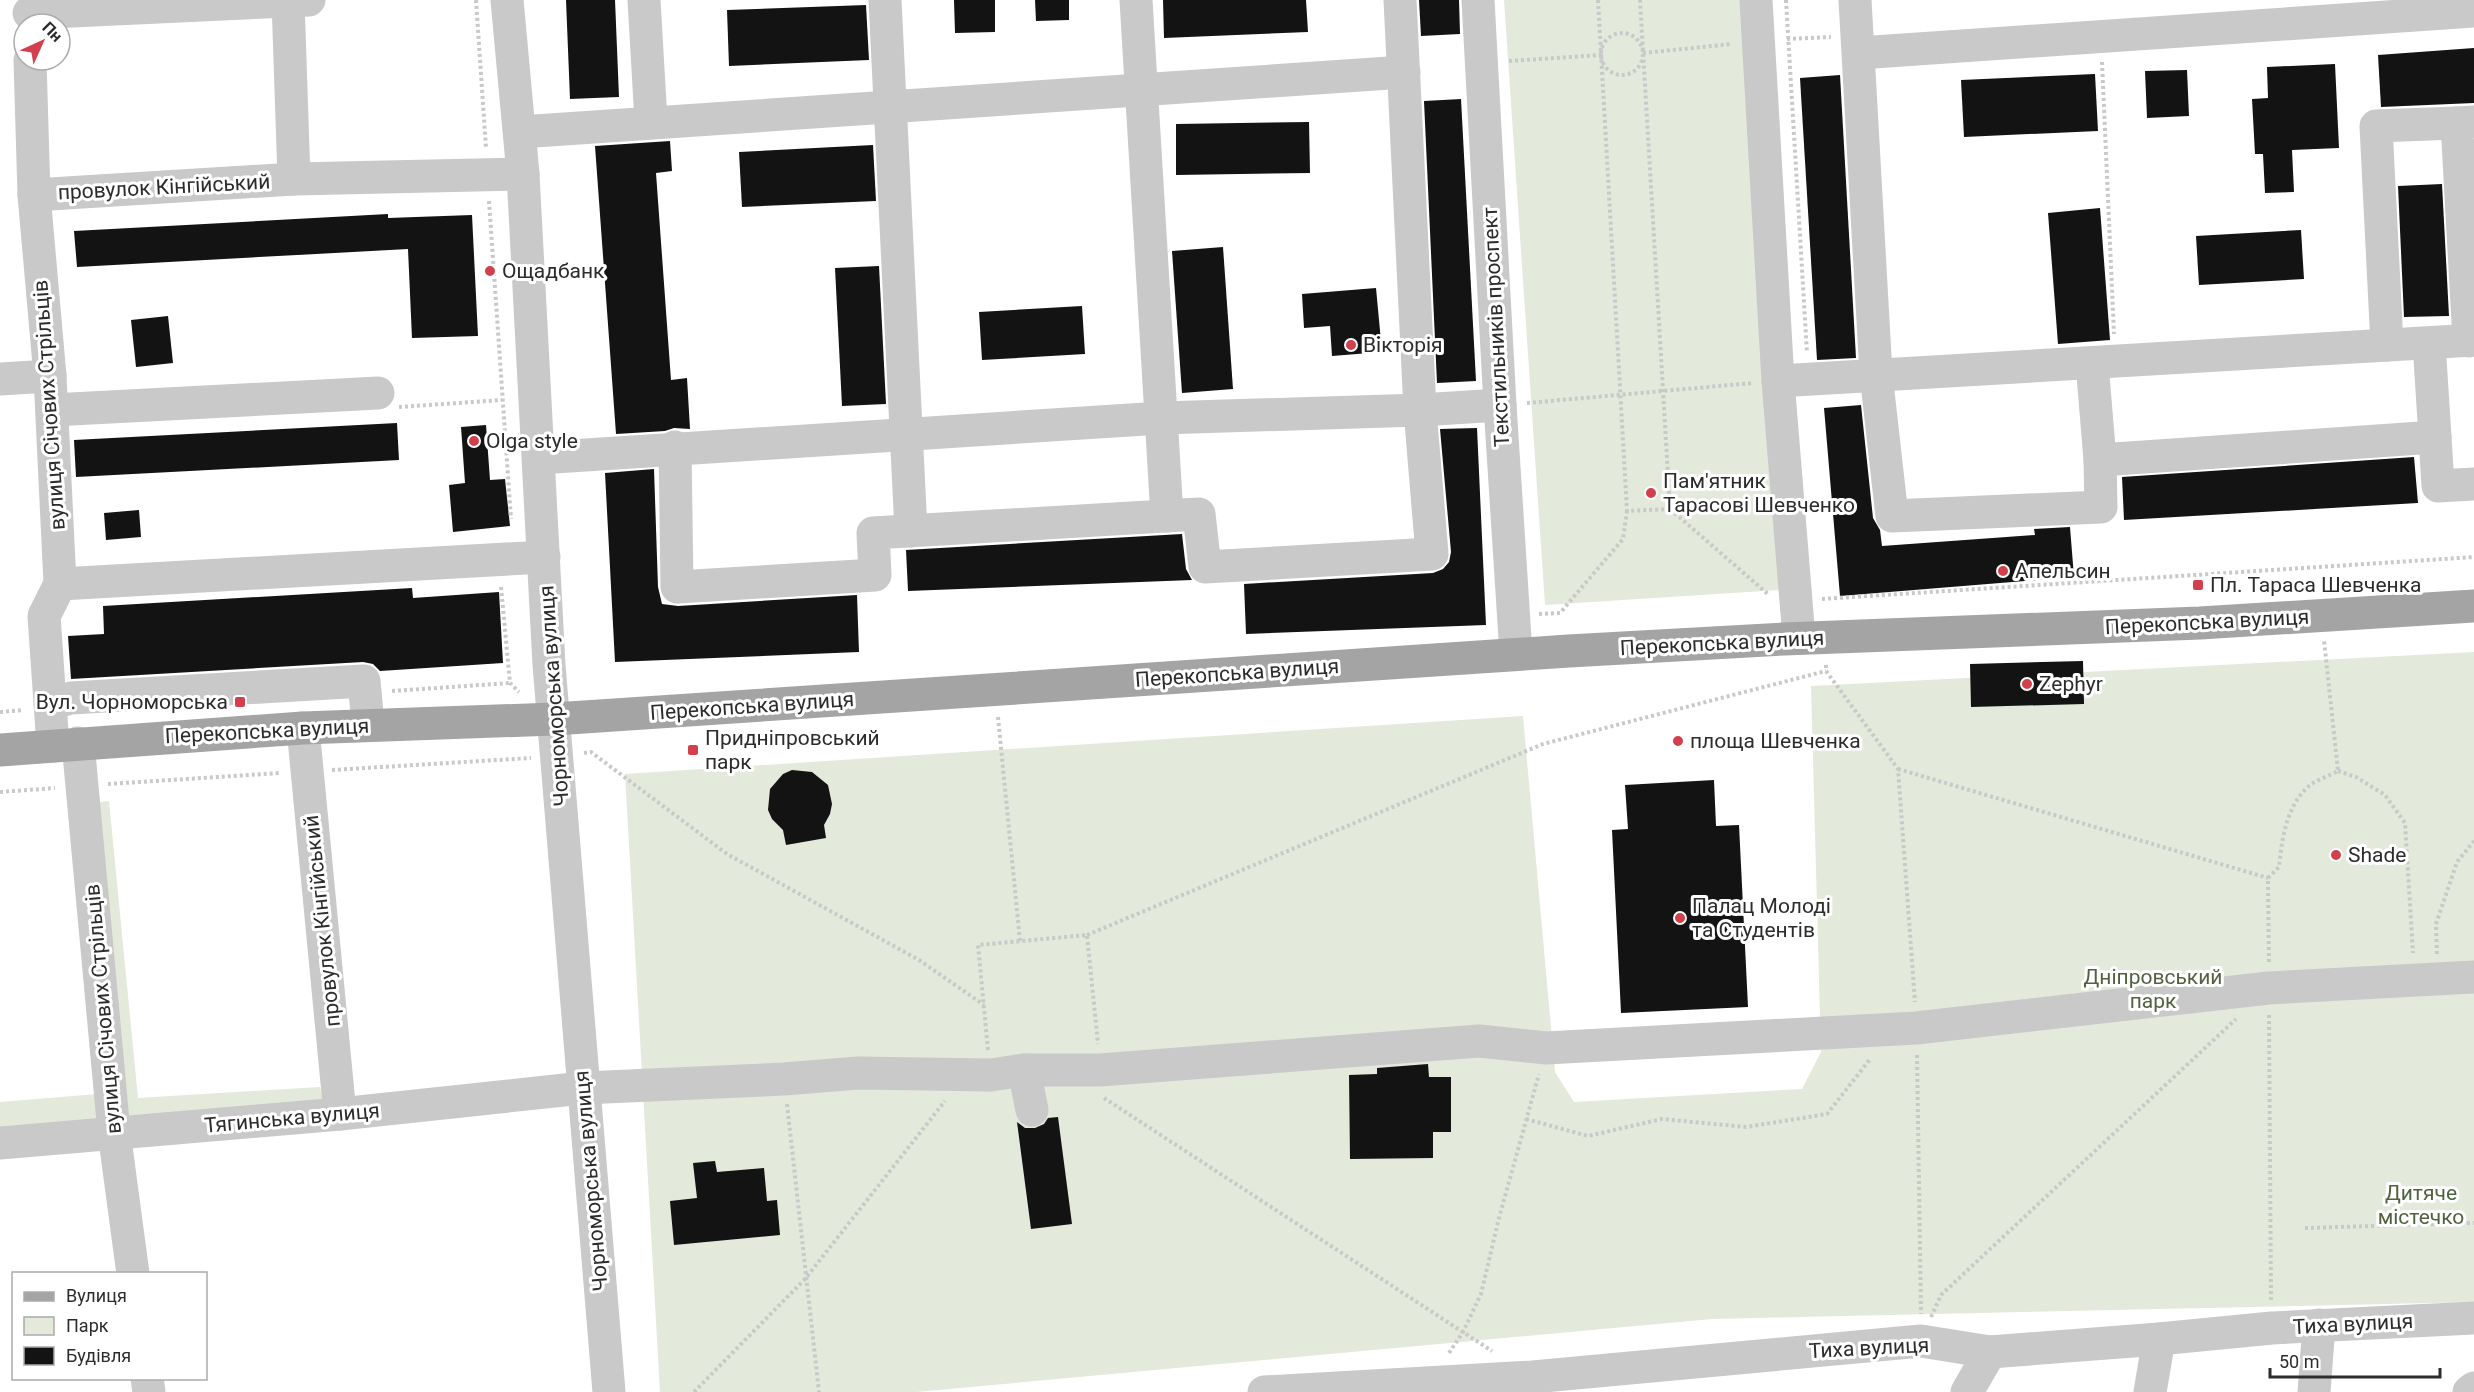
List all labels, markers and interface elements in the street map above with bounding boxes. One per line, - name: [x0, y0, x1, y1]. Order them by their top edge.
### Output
- north arrow: [12, 12, 72, 72]
- text: Пн: [38, 18, 66, 46]
- street label: провулок Кінгійський: [57, 169, 271, 205]
- street label: Текстильників проспект: [1478, 206, 1514, 448]
- place label: Ощадбанк: [502, 259, 605, 283]
- marker: Ощадбанк: [483, 264, 497, 278]
- street label: вулиця Січових Стрільців: [28, 279, 70, 531]
- place label: Вікторія: [1363, 333, 1443, 357]
- marker: Вікторія: [1344, 338, 1358, 352]
- place label: Olga style: [486, 429, 578, 453]
- marker: Olga style: [467, 434, 481, 448]
- place label: Пам'ятник Тарасові Шевченко: [1663, 469, 1855, 517]
- marker: Пам'ятник Тарасові Шевченко: [1644, 486, 1658, 500]
- place label: Апельсин: [2015, 559, 2111, 583]
- marker: Апельсин: [1996, 564, 2010, 578]
- place label: Пл. Тараса Шевченка: [2210, 573, 2421, 597]
- marker: Пл. Тараса Шевченка: [2191, 578, 2205, 592]
- street label: Чорноморська вулиця: [534, 585, 574, 807]
- street label: Перекопська вулиця: [2104, 605, 2310, 639]
- street label: Перекопська вулиця: [1619, 626, 1825, 660]
- street label: Перекопська вулиця: [1134, 654, 1340, 692]
- place label: Zephyr: [2039, 672, 2103, 696]
- marker: Zephyr: [2020, 677, 2034, 691]
- street label: Перекопська вулиця: [649, 687, 855, 725]
- place label: Вул. Чорноморська: [36, 690, 228, 714]
- marker: Вул. Чорноморська: [233, 695, 247, 709]
- street label: Перекопська вулиця: [164, 714, 370, 748]
- place label: Придніпровський парк: [705, 726, 880, 774]
- place label: площа Шевченка: [1690, 729, 1861, 753]
- marker: площа Шевченка: [1671, 734, 1685, 748]
- marker: Придніпровський парк: [686, 743, 700, 757]
- street label: провулок Кінгійський: [299, 814, 345, 1028]
- place label: Shade: [2348, 843, 2406, 867]
- marker: Shade: [2329, 848, 2343, 862]
- street label: вулиця Січових Стрільців: [80, 883, 126, 1135]
- place label: Палац Молоді та Студентів: [1692, 894, 1831, 942]
- marker: Палац Молоді та Студентів: [1673, 911, 1687, 925]
- park label: Дніпровський парк: [2084, 965, 2222, 1013]
- street label: Чорноморська вулиця: [569, 1070, 613, 1292]
- street label: Тягинська вулиця: [203, 1098, 381, 1138]
- park label: Дитяче містечко: [2378, 1181, 2464, 1229]
- legend: [12, 1272, 207, 1380]
- text: Вулиця: [66, 1285, 127, 1306]
- street label: Тиха вулиця: [2292, 1309, 2414, 1339]
- text: Парк: [66, 1315, 109, 1336]
- street label: Тиха вулиця: [1808, 1333, 1930, 1363]
- scale bar: [2270, 1341, 2440, 1379]
- text: Будівля: [66, 1345, 131, 1366]
- text: 50 m: [2279, 1351, 2319, 1372]

